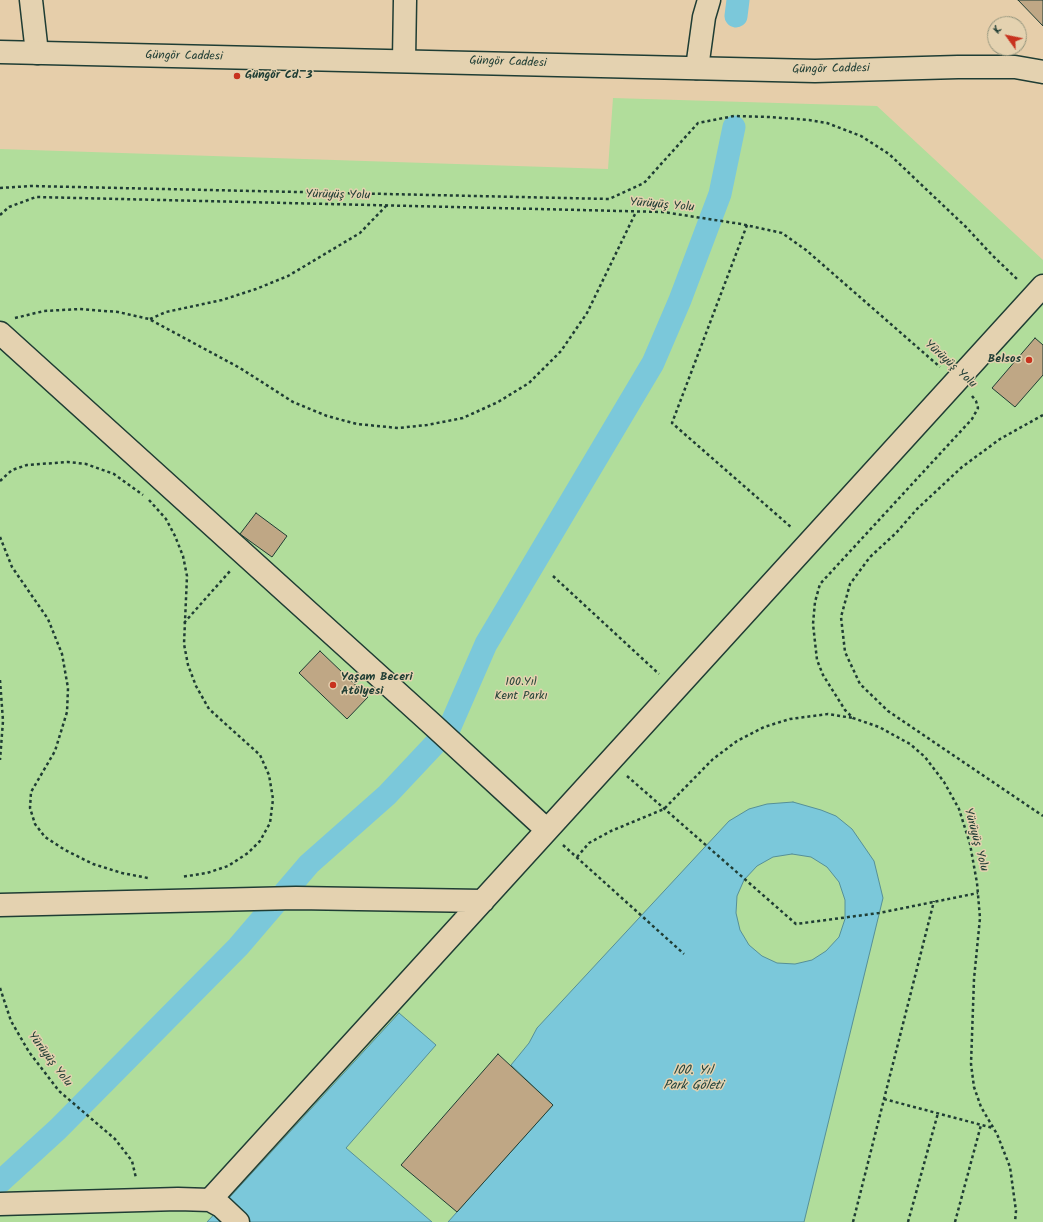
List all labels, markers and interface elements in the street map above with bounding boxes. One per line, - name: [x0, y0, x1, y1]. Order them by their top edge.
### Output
- north arrow: [987, 16, 1027, 56]
- text: K: [988, 22, 1007, 38]
- street label: Güngör Caddesi: [145, 49, 223, 65]
- street label: Güngör Caddesi: [469, 54, 547, 72]
- street label: Güngör Caddesi: [792, 62, 870, 78]
- place label: Güngör Cd. 3: [245, 69, 313, 83]
- marker: Güngör Cd. 3: [232, 71, 242, 81]
- street label: Yürüyüş Yolu: [306, 188, 370, 204]
- street label: Yürüyüş Yolu: [629, 196, 695, 216]
- street label: Yürüyüş Yolu: [921, 338, 979, 392]
- place label: Belsos: [988, 353, 1021, 367]
- marker: Belsos: [1024, 355, 1034, 365]
- place label: Yaşam Beceri Atölyesi: [341, 671, 413, 699]
- park label: 100.Yıl Kent Parkı: [494, 676, 548, 704]
- marker: Yaşam Beceri Atölyesi: [328, 680, 338, 690]
- street label: Yürüyüş Yolu: [960, 807, 990, 873]
- street label: Yürüyüş Yolu: [24, 1030, 74, 1090]
- water label: 100. Yıl Park Göleti: [663, 1064, 723, 1095]

